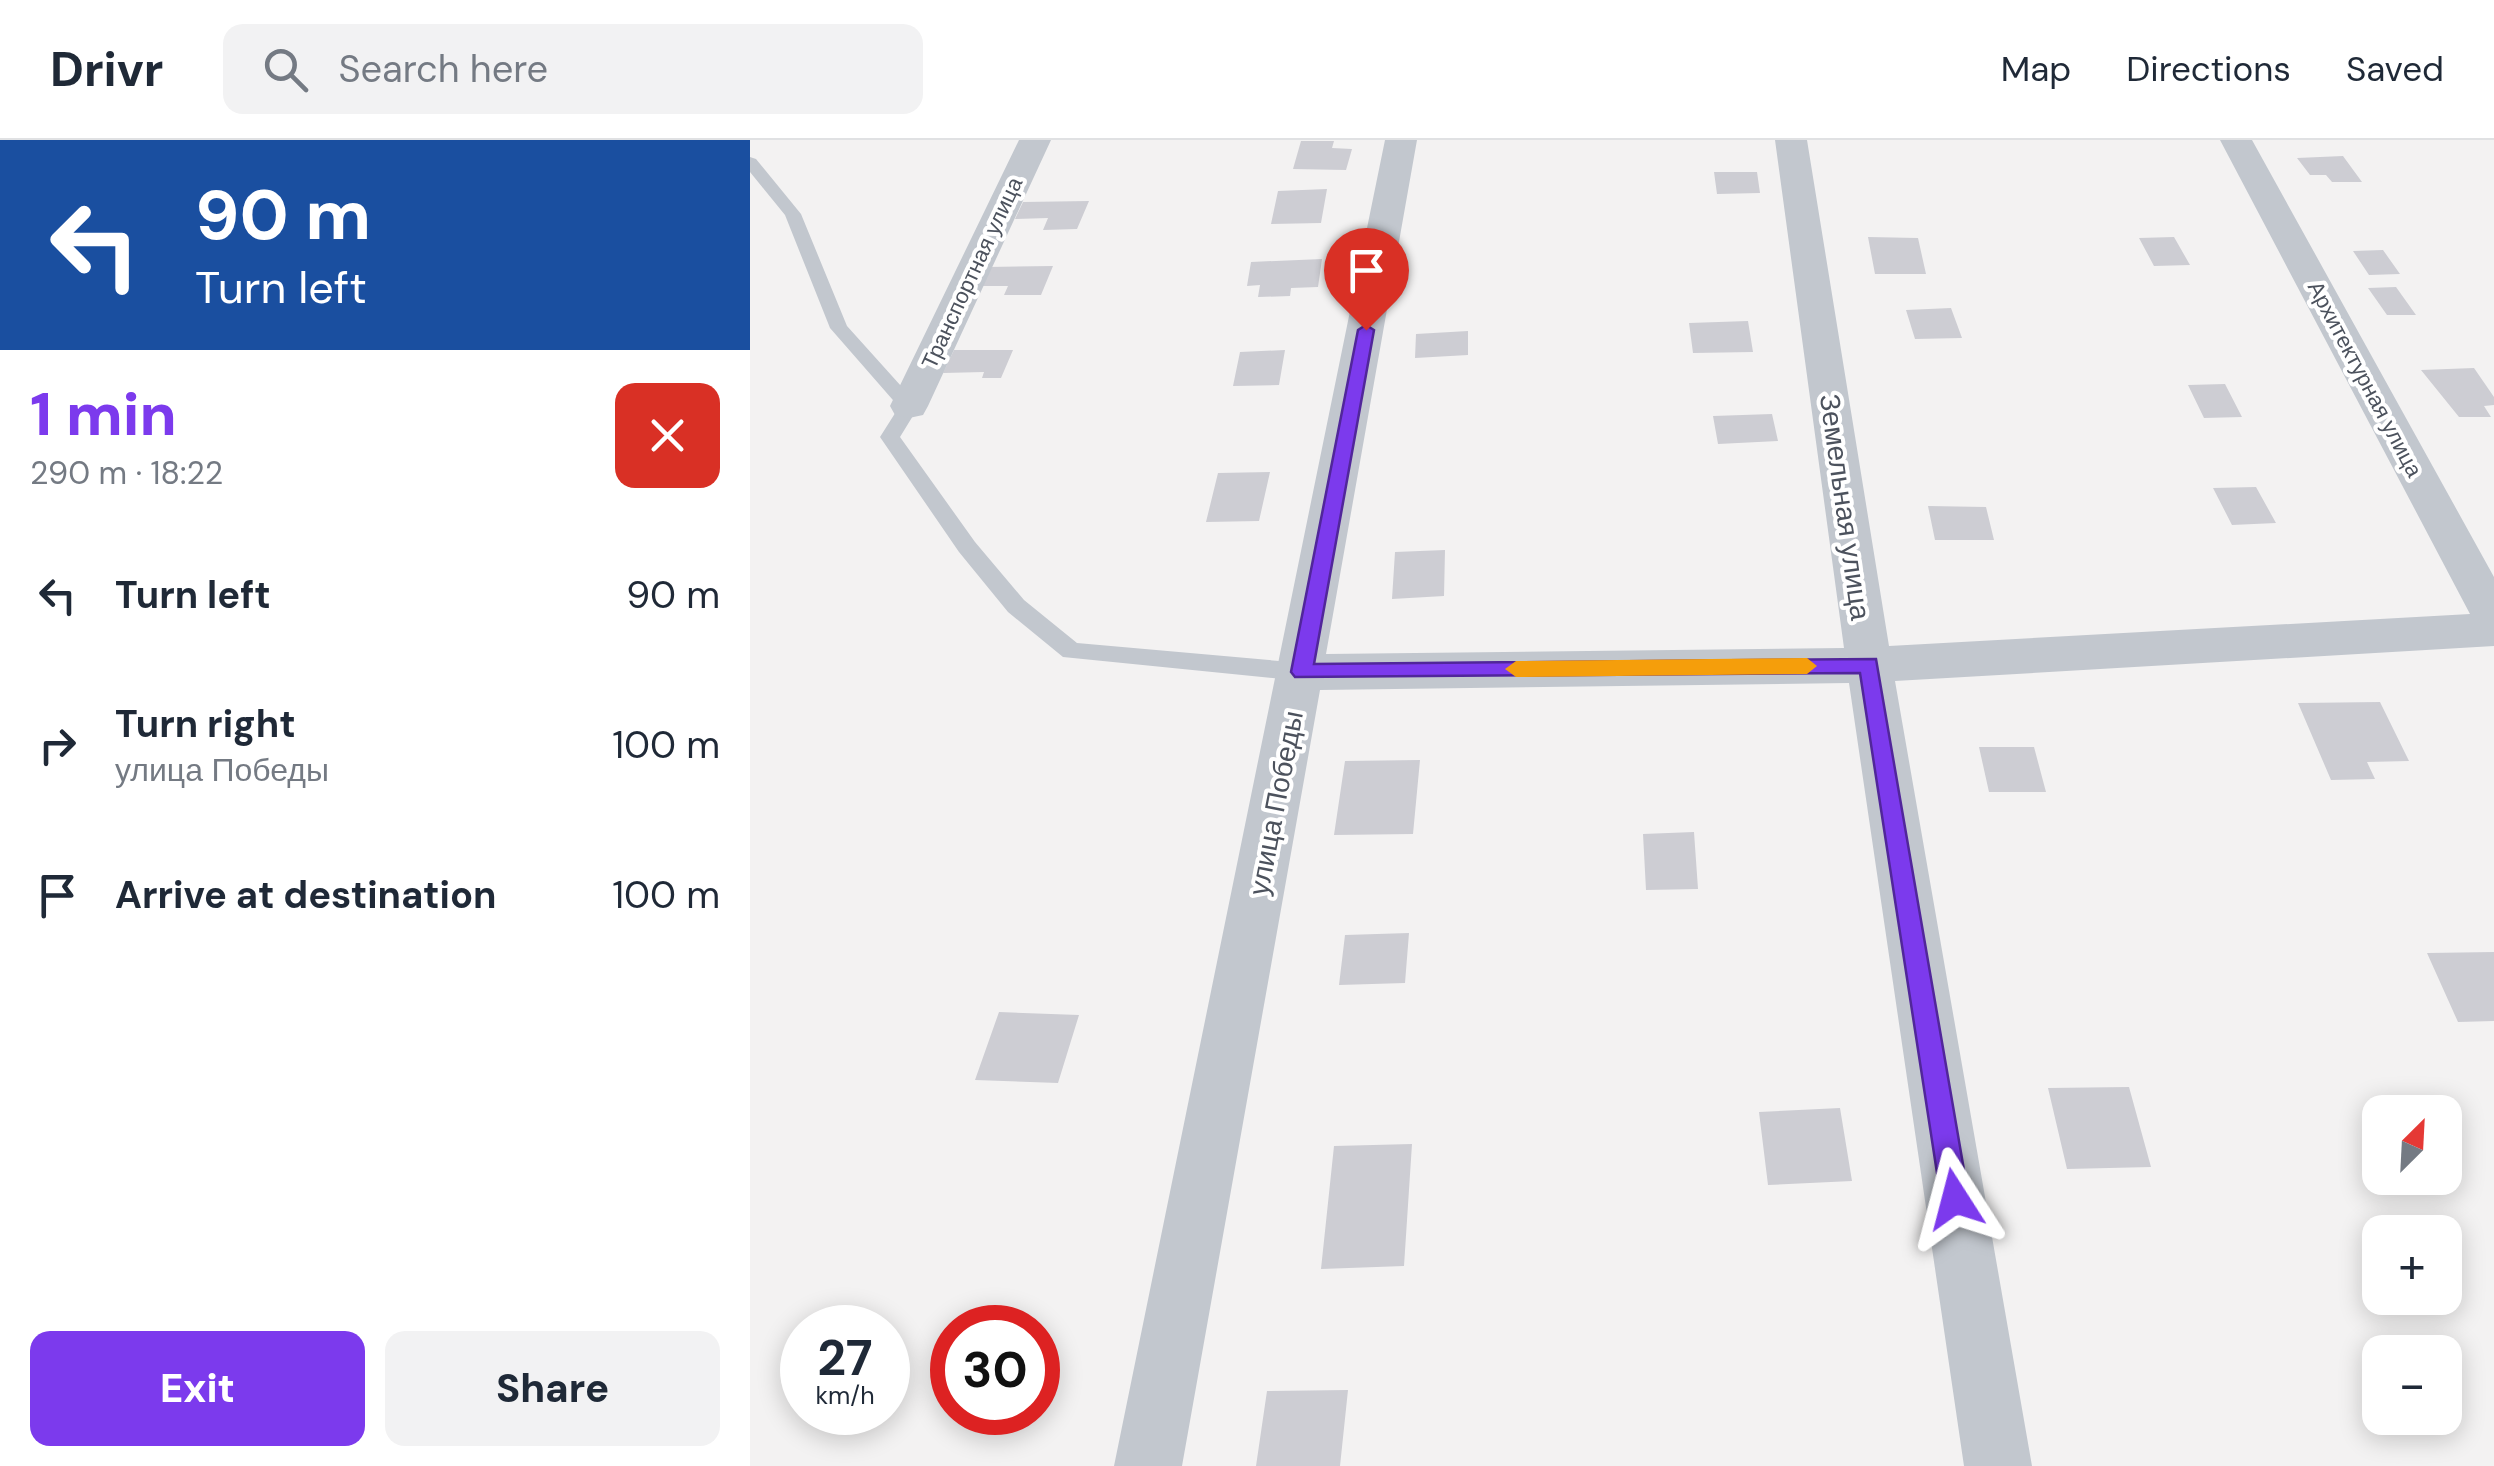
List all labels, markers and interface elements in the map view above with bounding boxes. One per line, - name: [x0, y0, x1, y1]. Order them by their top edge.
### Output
- search box: [223, 24, 923, 114]
- text: Drivr: [50, 38, 163, 101]
- icon: search: [258, 42, 313, 97]
- text: Search here: [338, 44, 548, 94]
- text: Map: [2001, 46, 2071, 92]
- text: Directions: [2126, 46, 2291, 92]
- text: Saved: [2346, 46, 2444, 92]
- text: 90 m: [195, 170, 371, 261]
- street label: Транспортная улица: [915, 172, 1030, 374]
- icon: left: [30, 180, 160, 310]
- pin: [1324, 228, 1409, 331]
- icon: arrive: [1339, 243, 1394, 298]
- text: Turn left: [195, 258, 367, 317]
- street label: Архитектурная улица: [2301, 276, 2429, 483]
- text: 1 min: [30, 375, 177, 454]
- button: close: [615, 383, 720, 488]
- street label: Земельная улица: [1811, 392, 1879, 623]
- text: 290 m · 18:22: [30, 452, 223, 494]
- icon: left: [30, 568, 85, 623]
- text: Turn left: [115, 570, 271, 620]
- text: 90 m: [626, 570, 720, 620]
- text: Turn right: [115, 699, 296, 749]
- street label: улица Победы: [1240, 708, 1312, 898]
- icon: right: [30, 718, 85, 773]
- text: 100 m: [612, 720, 720, 770]
- text: улица Победы: [115, 749, 329, 791]
- icon: arrive: [30, 868, 85, 923]
- text: Arrive at destination: [115, 870, 497, 920]
- text: 100 m: [612, 870, 720, 920]
- north arrow: [2362, 1095, 2462, 1195]
- map controls: [2362, 1095, 2462, 1435]
- position arrow: [1903, 1147, 2007, 1251]
- button: +: [2362, 1215, 2462, 1315]
- speed limit sign: 30: [930, 1305, 1060, 1435]
- text: 27: [817, 1325, 873, 1391]
- button: Exit: [30, 1331, 365, 1446]
- button: Share: [385, 1331, 720, 1446]
- button: −: [2362, 1335, 2462, 1435]
- text: km/h: [815, 1379, 875, 1412]

